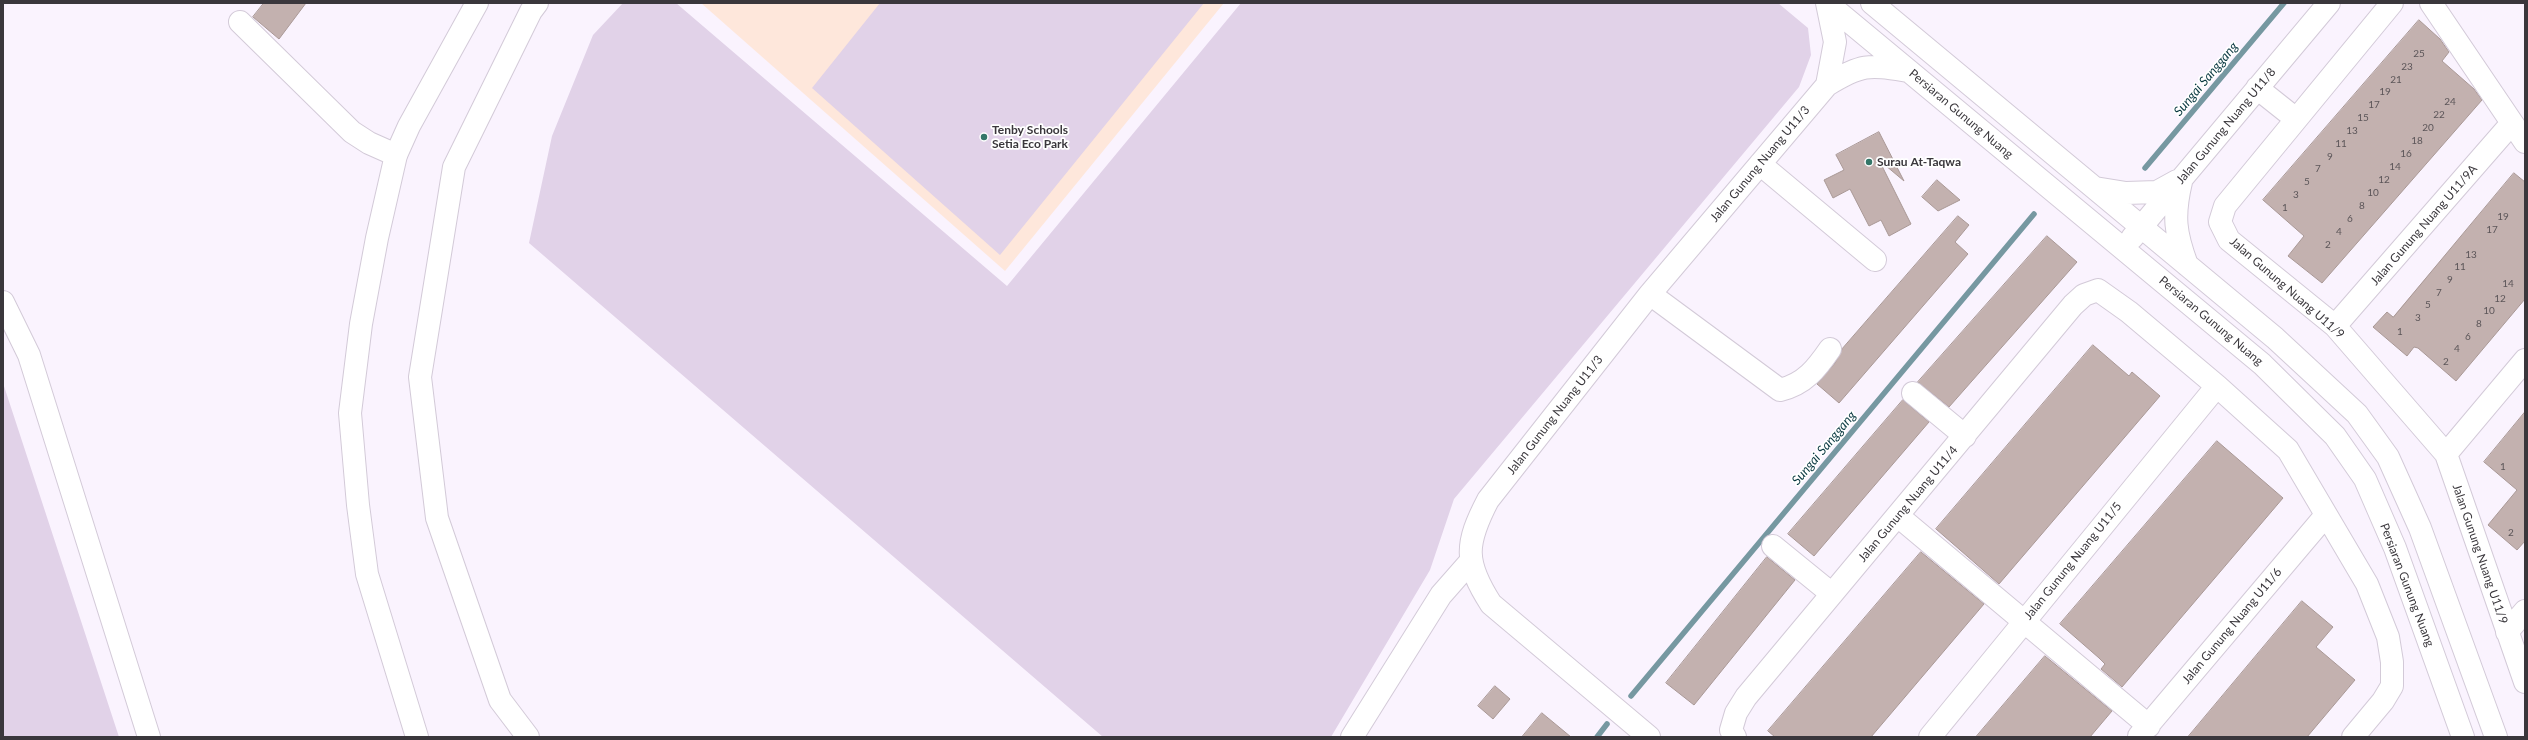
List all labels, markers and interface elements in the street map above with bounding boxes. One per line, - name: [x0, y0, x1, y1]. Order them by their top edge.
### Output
- water label: Sungai Sanggang: [2171, 39, 2241, 119]
- house number: 25: [2413, 48, 2425, 60]
- house number: 23: [2401, 61, 2413, 73]
- street label: Jalan Gunung Nuang U11/8: [2173, 65, 2279, 187]
- street label: Persiaran Gunung Nuang: [1906, 66, 2016, 162]
- house number: 21: [2390, 74, 2402, 86]
- house number: 19: [2379, 86, 2391, 98]
- house number: 24: [2444, 96, 2456, 108]
- house number: 17: [2368, 99, 2380, 111]
- street label: Jalan Gunung Nuang U11/3: [1707, 103, 1813, 225]
- house number: 22: [2433, 109, 2445, 121]
- house number: 15: [2357, 112, 2369, 124]
- house number: 20: [2422, 122, 2434, 134]
- place label: Tenby Schools Setia Eco Park: [992, 123, 1068, 151]
- house number: 13: [2346, 125, 2358, 137]
- marker: Tenby Schools Setia Eco Park: [979, 132, 989, 142]
- house number: 18: [2411, 135, 2423, 147]
- house number: 11: [2335, 138, 2347, 150]
- house number: 16: [2400, 148, 2412, 160]
- house number: 9: [2327, 151, 2333, 163]
- place label: Surau At-Taqwa: [1877, 155, 1961, 169]
- marker: Surau At-Taqwa: [1864, 157, 1874, 167]
- house number: 14: [2389, 161, 2401, 173]
- street label: Jalan Gunung Nuang U11/9A: [2368, 162, 2480, 288]
- house number: 7: [2315, 163, 2321, 175]
- house number: 12: [2378, 174, 2390, 186]
- house number: 5: [2304, 176, 2310, 188]
- house number: 10: [2367, 187, 2379, 199]
- house number: 3: [2293, 189, 2299, 201]
- house number: 8: [2359, 200, 2365, 212]
- house number: 1: [2282, 202, 2288, 214]
- house number: 19: [2497, 211, 2509, 223]
- house number: 6: [2347, 213, 2353, 225]
- house number: 17: [2486, 224, 2498, 236]
- house number: 4: [2336, 226, 2342, 238]
- street label: Jalan Gunung Nuang U11/9: [2227, 234, 2347, 342]
- house number: 2: [2325, 239, 2331, 251]
- house number: 13: [2465, 249, 2477, 261]
- house number: 11: [2454, 261, 2466, 273]
- street label: Persiaran Gunung Nuang: [2156, 273, 2266, 369]
- house number: 9: [2447, 274, 2453, 286]
- house number: 14: [2502, 278, 2514, 290]
- house number: 7: [2436, 287, 2442, 299]
- house number: 12: [2494, 293, 2506, 305]
- house number: 5: [2425, 299, 2431, 311]
- house number: 10: [2483, 305, 2495, 317]
- house number: 3: [2415, 312, 2421, 324]
- house number: 8: [2476, 318, 2482, 330]
- house number: 1: [2397, 326, 2403, 338]
- house number: 6: [2465, 331, 2471, 343]
- house number: 4: [2454, 343, 2460, 355]
- street label: Jalan Gunung Nuang U11/3: [1504, 353, 1606, 477]
- house number: 2: [2443, 356, 2449, 368]
- water label: Sungai Sanggang: [1789, 408, 1859, 488]
- street label: Jalan Gunung Nuang U11/4: [1855, 443, 1961, 565]
- house number: 1: [2500, 461, 2506, 473]
- street label: Jalan Gunung Nuang U11/9: [2449, 482, 2511, 626]
- street label: Jalan Gunung Nuang U11/5: [2021, 499, 2125, 623]
- street label: Persiaran Gunung Nuang: [2377, 521, 2437, 649]
- house number: 2: [2508, 527, 2514, 539]
- street label: Jalan Gunung Nuang U11/6: [2179, 565, 2285, 687]

